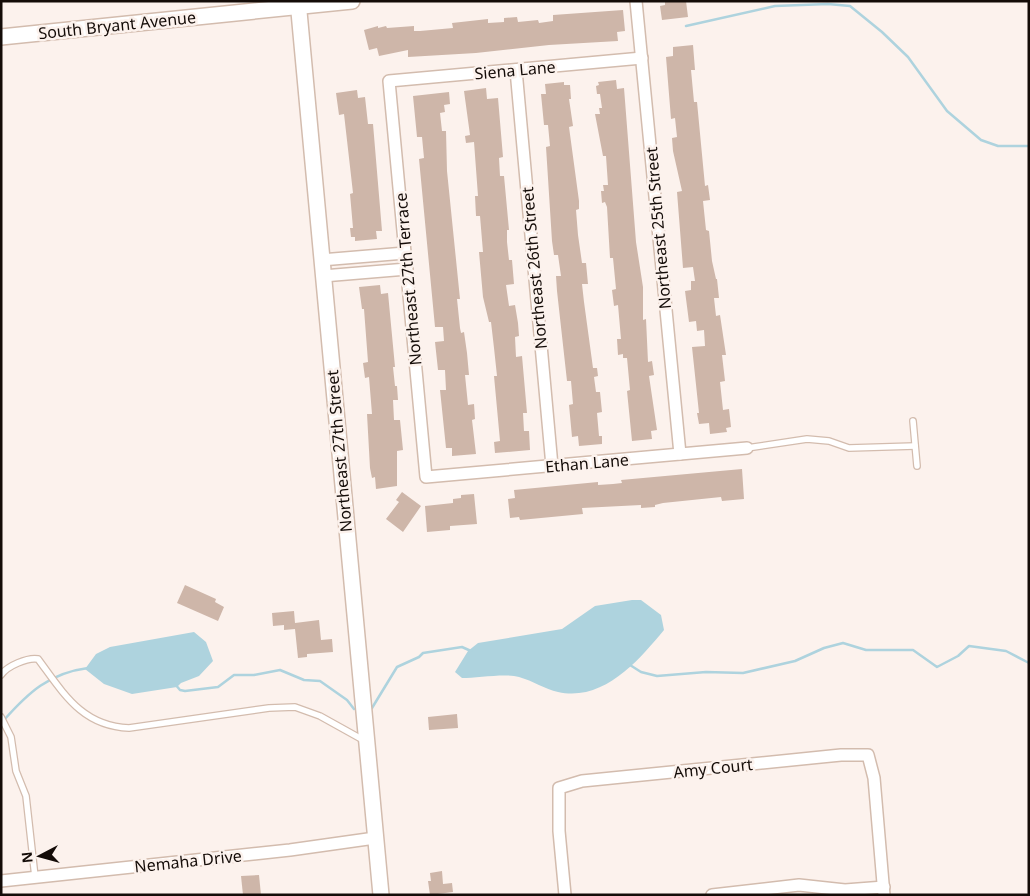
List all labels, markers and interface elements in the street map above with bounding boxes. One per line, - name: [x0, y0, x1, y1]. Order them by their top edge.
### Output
- street label: South Bryant Avenue: [37, 6, 197, 44]
- street label: Siena Lane: [474, 56, 556, 84]
- street label: Northeast 25th Street: [640, 146, 676, 310]
- street label: Northeast 26th Street: [516, 186, 552, 350]
- street label: Northeast 27th Terrace: [389, 192, 427, 366]
- street label: Northeast 27th Street: [321, 369, 357, 533]
- street label: Ethan Lane: [544, 448, 630, 478]
- street label: Amy Court: [672, 753, 754, 783]
- north arrow: [15, 831, 65, 881]
- street label: Nemaha Drive: [133, 844, 243, 878]
- text: N: [17, 851, 37, 864]

